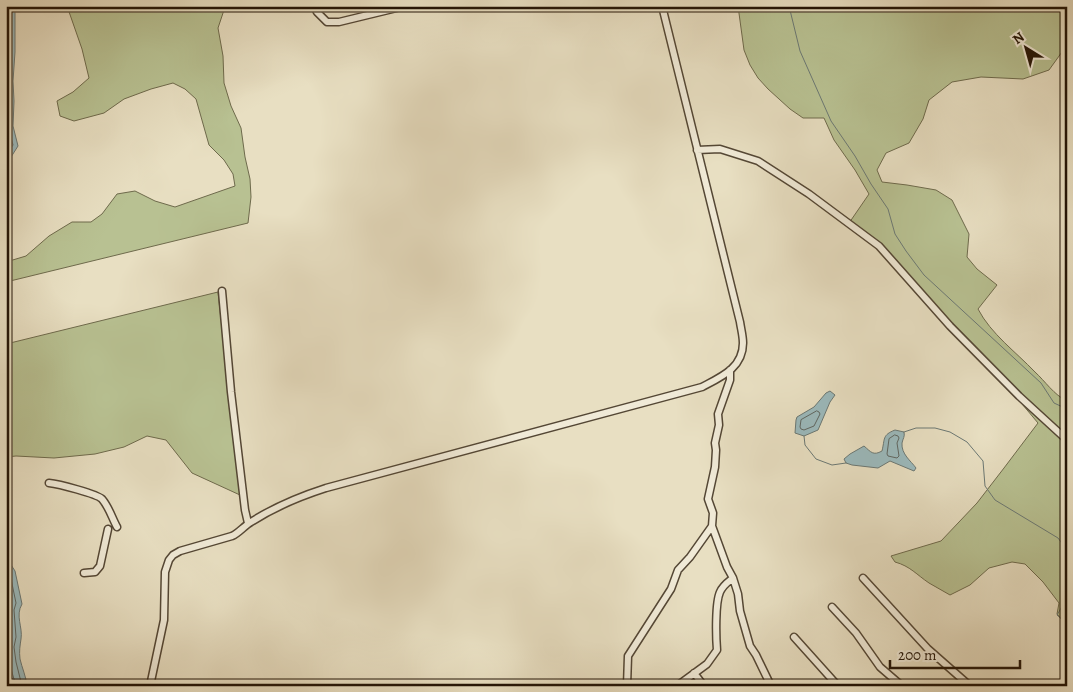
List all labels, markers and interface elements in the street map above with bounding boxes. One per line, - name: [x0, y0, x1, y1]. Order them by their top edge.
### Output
- north arrow: [1000, 22, 1050, 72]
- text: N: [1009, 27, 1028, 49]
- scale bar: [890, 637, 1020, 669]
- text: 200 m: [898, 645, 937, 665]

